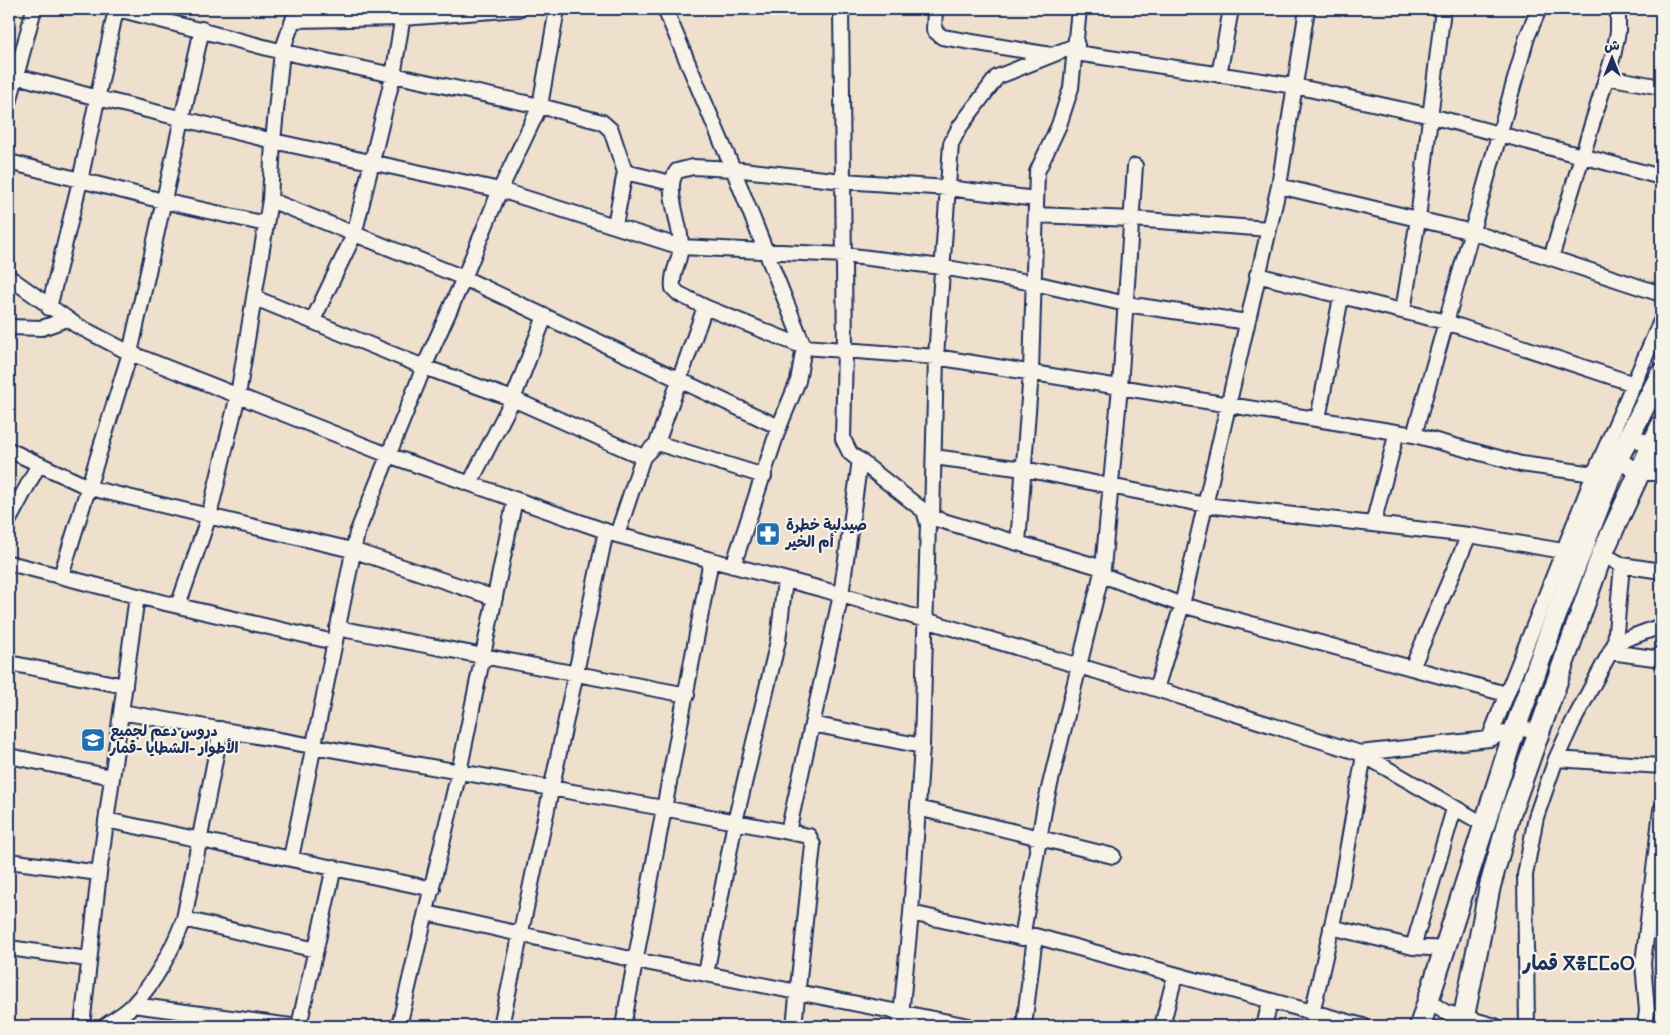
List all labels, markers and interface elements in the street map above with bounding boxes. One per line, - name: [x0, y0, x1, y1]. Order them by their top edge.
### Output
- north arrow: [1588, 32, 1638, 82]
- text: ش: [1604, 37, 1620, 54]
- place label: صيدلية خطرة أم الخير: [784, 516, 867, 553]
- pharmacy icon: صيدلية خطرة أم الخير: [755, 521, 781, 547]
- place label: دروس دعم لجميع الأطوار -الشطايا -قمار: [109, 722, 239, 758]
- school or university icon: دروس دعم لجميع الأطوار -الشطايا -قمار: [80, 727, 106, 753]
- district label: قمار ⴳⴻⵎⵎⴰⵔ: [1522, 951, 1635, 975]

